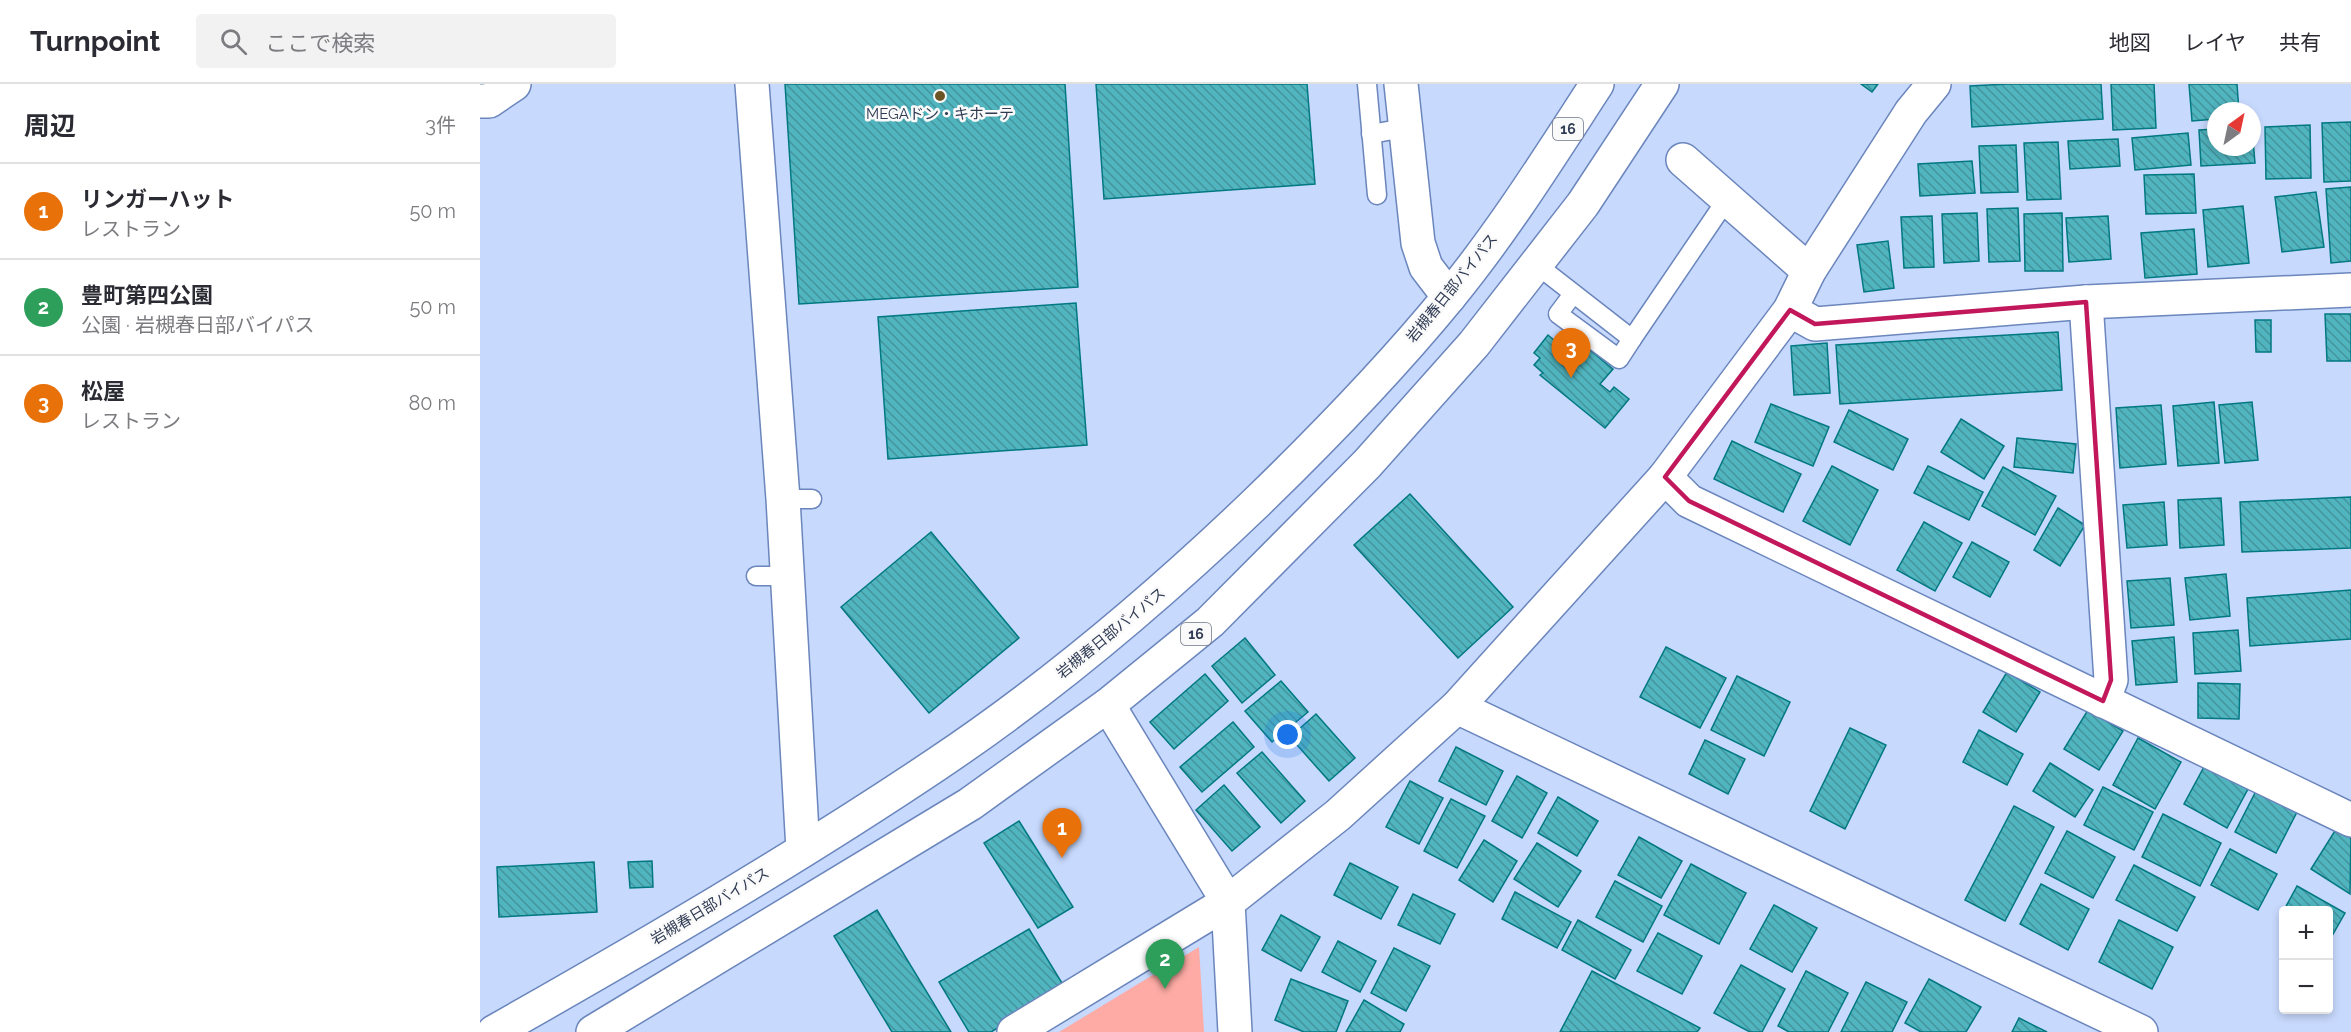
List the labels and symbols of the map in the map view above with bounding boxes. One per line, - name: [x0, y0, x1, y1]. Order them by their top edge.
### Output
- marker: MEGAドン・キホーテ: [933, 89, 947, 103]
- north arrow: [2207, 102, 2261, 156]
- place label: MEGAドン・キホーテ: [866, 105, 1014, 123]
- road number: 16: [1553, 118, 1583, 140]
- street label: 岩槻春日部バイパス: [1403, 230, 1501, 346]
- pin: 3: [1552, 328, 1590, 378]
- street label: 岩槻春日部バイパス: [1053, 584, 1169, 682]
- road number: 16: [1181, 623, 1211, 645]
- your location: [1273, 720, 1302, 749]
- pin: 1: [1042, 808, 1082, 858]
- street label: 岩槻春日部バイパス: [648, 864, 772, 948]
- pin: 2: [1146, 940, 1184, 989]

